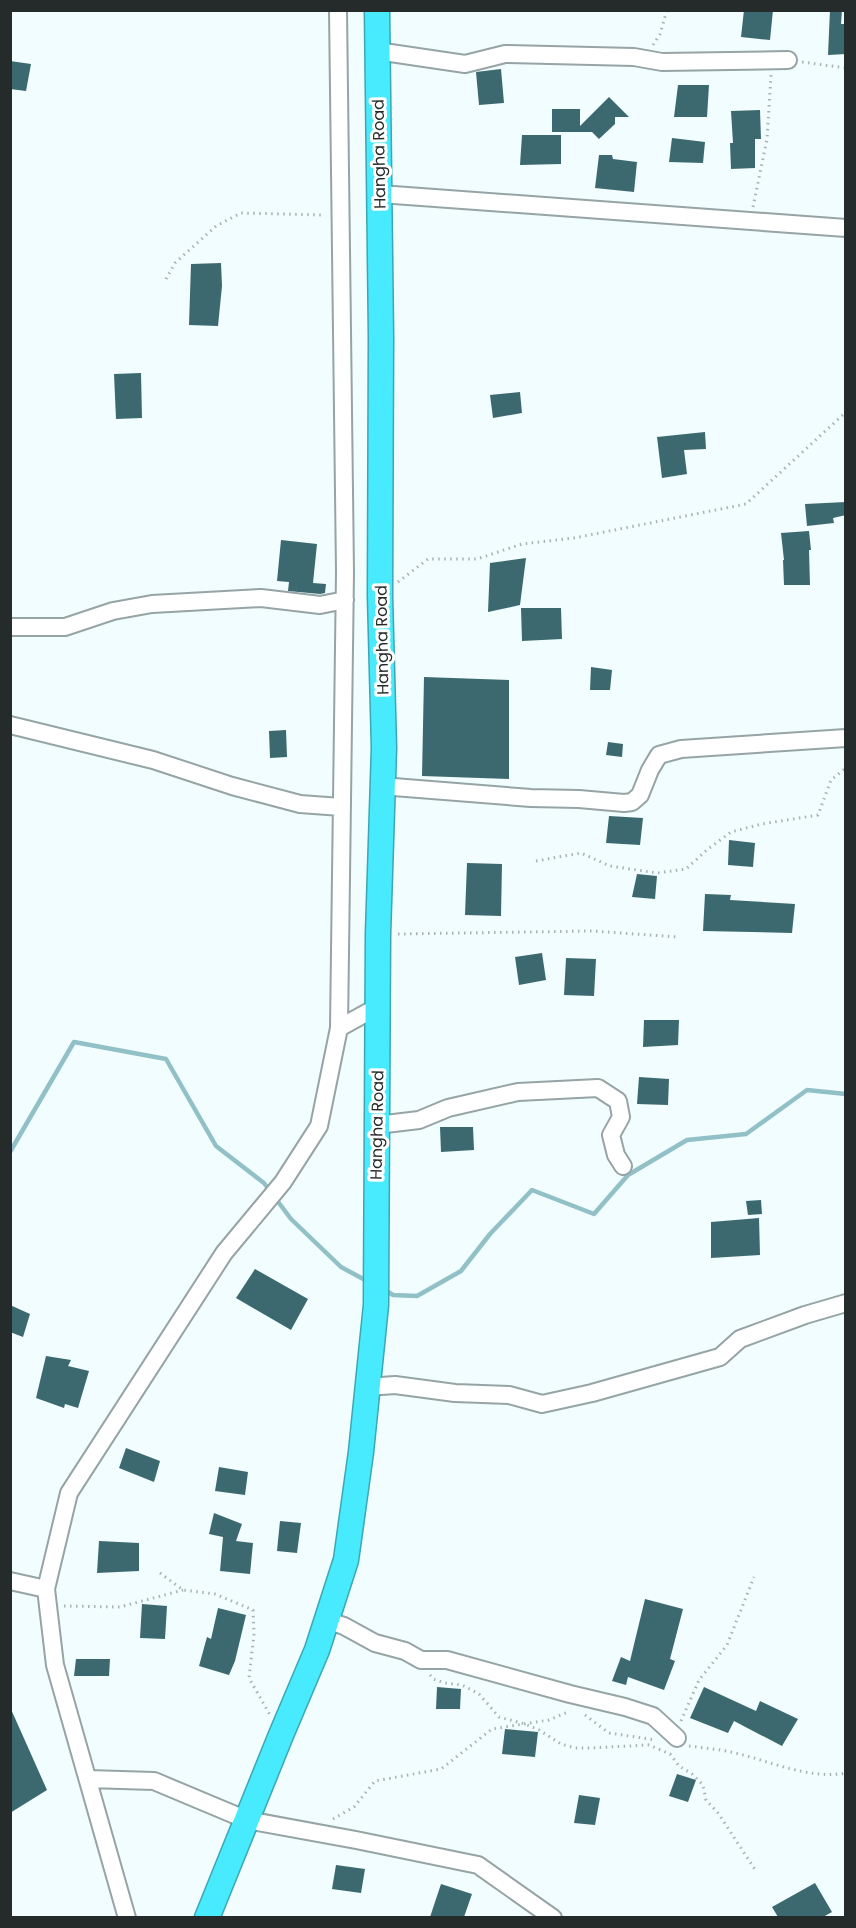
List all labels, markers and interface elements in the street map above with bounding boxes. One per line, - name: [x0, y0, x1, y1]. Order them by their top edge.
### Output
- street label: Hangha Road: [367, 99, 391, 209]
- street label: Hangha Road: [370, 585, 394, 695]
- street label: Hangha Road: [365, 1070, 389, 1180]

